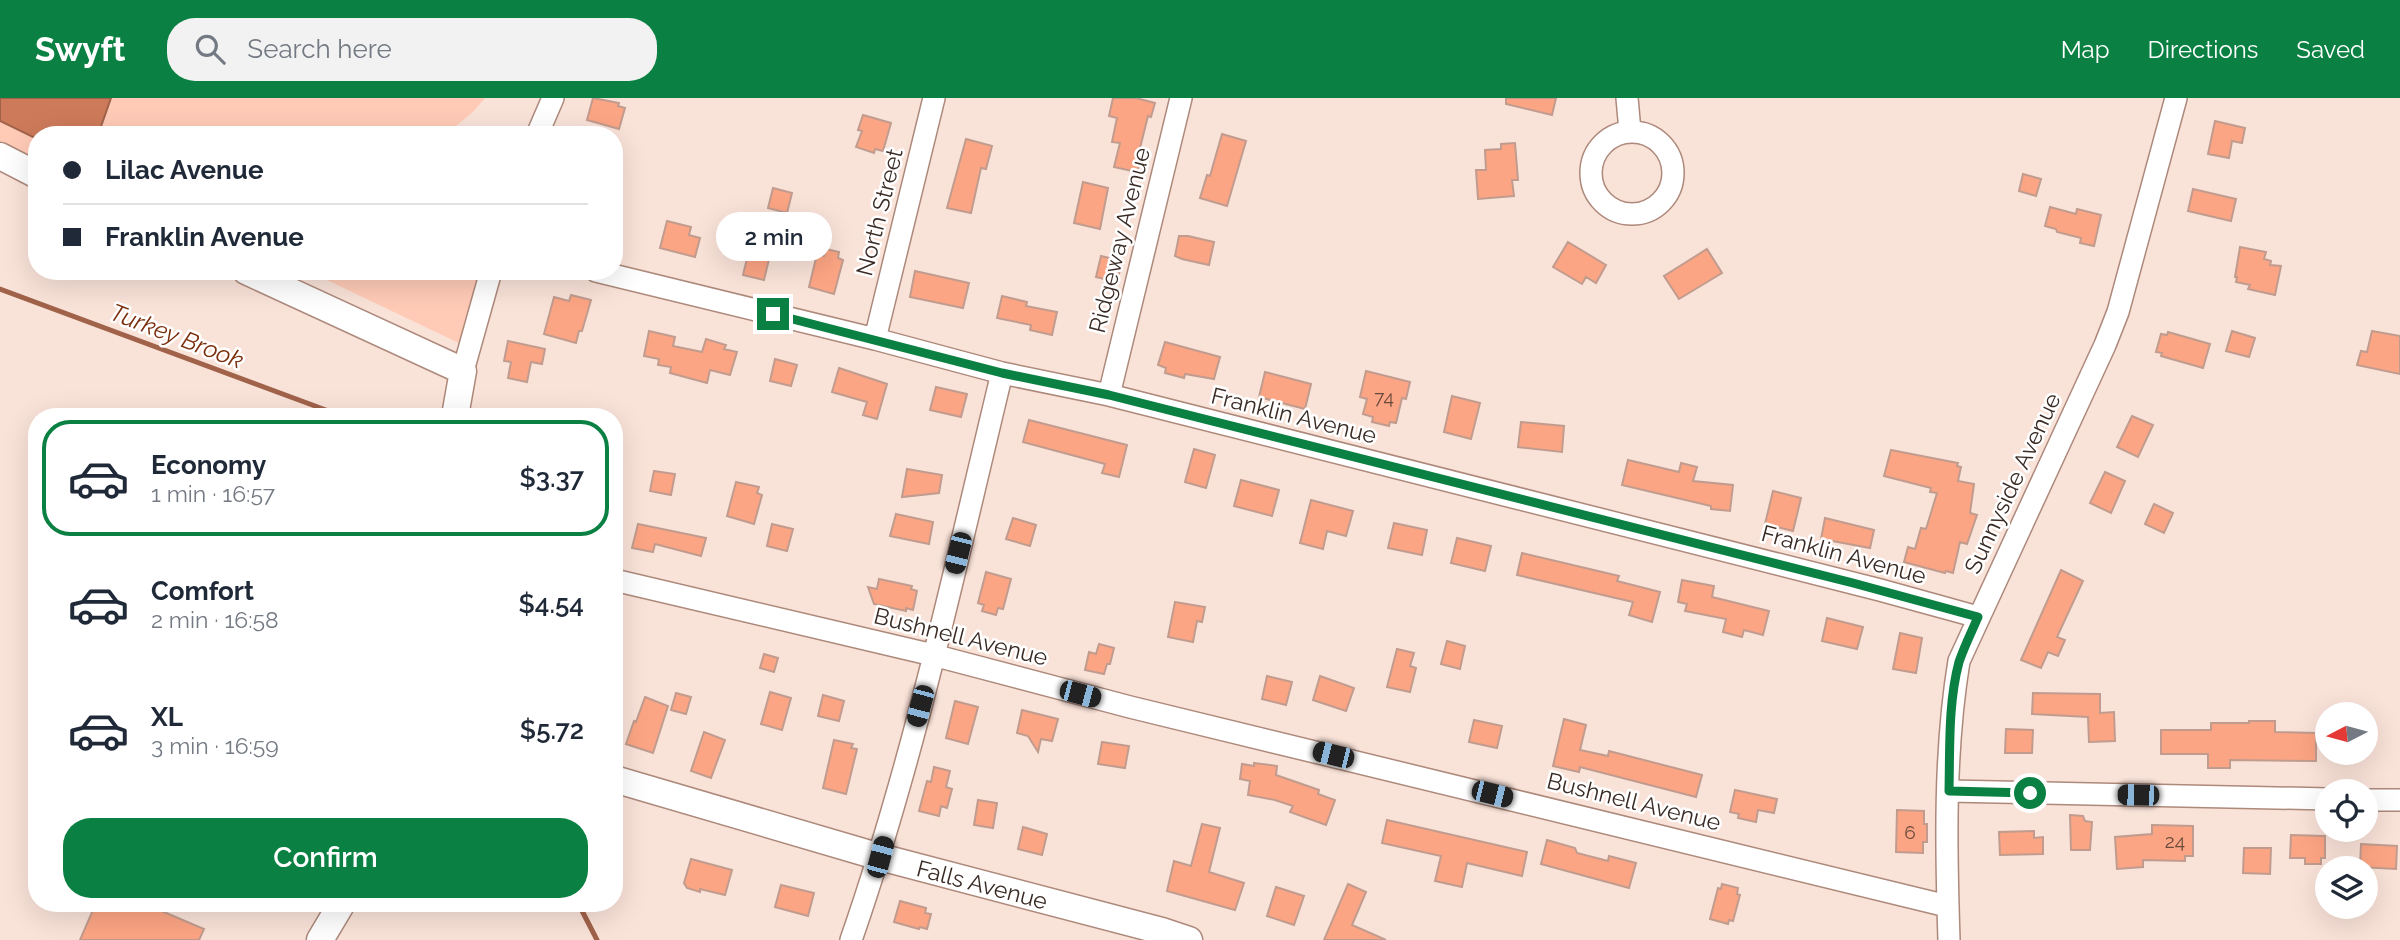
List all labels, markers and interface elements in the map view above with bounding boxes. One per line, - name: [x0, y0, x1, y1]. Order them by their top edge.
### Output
- search box: [167, 18, 657, 81]
- text: Swyft: [35, 30, 125, 69]
- icon: search: [191, 30, 229, 68]
- text: Search here: [247, 34, 392, 64]
- text: Map: [2061, 35, 2110, 64]
- text: Directions: [2148, 35, 2258, 64]
- text: Saved: [2296, 35, 2365, 64]
- street label: North Street: [850, 145, 908, 278]
- street label: Ridgeway Avenue: [1083, 145, 1155, 335]
- text: Lilac Avenue: [105, 155, 263, 185]
- callout: 2 min: [715, 212, 831, 262]
- text: Franklin Avenue: [105, 222, 304, 252]
- text: 2 min: [745, 223, 803, 250]
- water label: Turkey Brook: [106, 297, 248, 375]
- route end: [757, 298, 789, 330]
- street label: Franklin Avenue: [1209, 381, 1379, 449]
- house number: 74: [1374, 386, 1394, 408]
- street label: Sunnyside Avenue: [1958, 388, 2066, 578]
- icon: car: [67, 447, 130, 510]
- text: Economy: [151, 450, 266, 480]
- text: $3.37: [519, 463, 584, 493]
- text: 1 min · 16:57: [151, 480, 275, 507]
- street label: Franklin Avenue: [1759, 519, 1929, 589]
- car: [943, 530, 974, 576]
- icon: car: [67, 573, 130, 636]
- text: Comfort: [151, 576, 254, 606]
- text: $4.54: [518, 589, 584, 619]
- street label: Bushnell Avenue: [871, 601, 1051, 671]
- text: 2 min · 16:58: [151, 606, 279, 633]
- car: [1057, 678, 1104, 710]
- car: [905, 683, 936, 729]
- icon: car: [67, 699, 130, 762]
- text: XL: [151, 702, 183, 732]
- north arrow: [2315, 702, 2378, 765]
- map controls: [2315, 702, 2378, 919]
- text: $5.72: [520, 715, 584, 745]
- text: 3 min · 16:59: [151, 732, 279, 759]
- car: [1311, 740, 1356, 770]
- street label: Bushnell Avenue: [1544, 766, 1724, 836]
- route start: [2014, 777, 2046, 809]
- car: [1470, 779, 1515, 809]
- button: locate: [2315, 779, 2378, 842]
- car: [2117, 784, 2160, 806]
- button: Confirm: [63, 818, 588, 898]
- house number: 6: [1904, 821, 1916, 843]
- house number: 24: [2165, 830, 2185, 852]
- car: [865, 834, 896, 880]
- street label: Falls Avenue: [914, 854, 1051, 914]
- button: layers: [2315, 856, 2378, 919]

